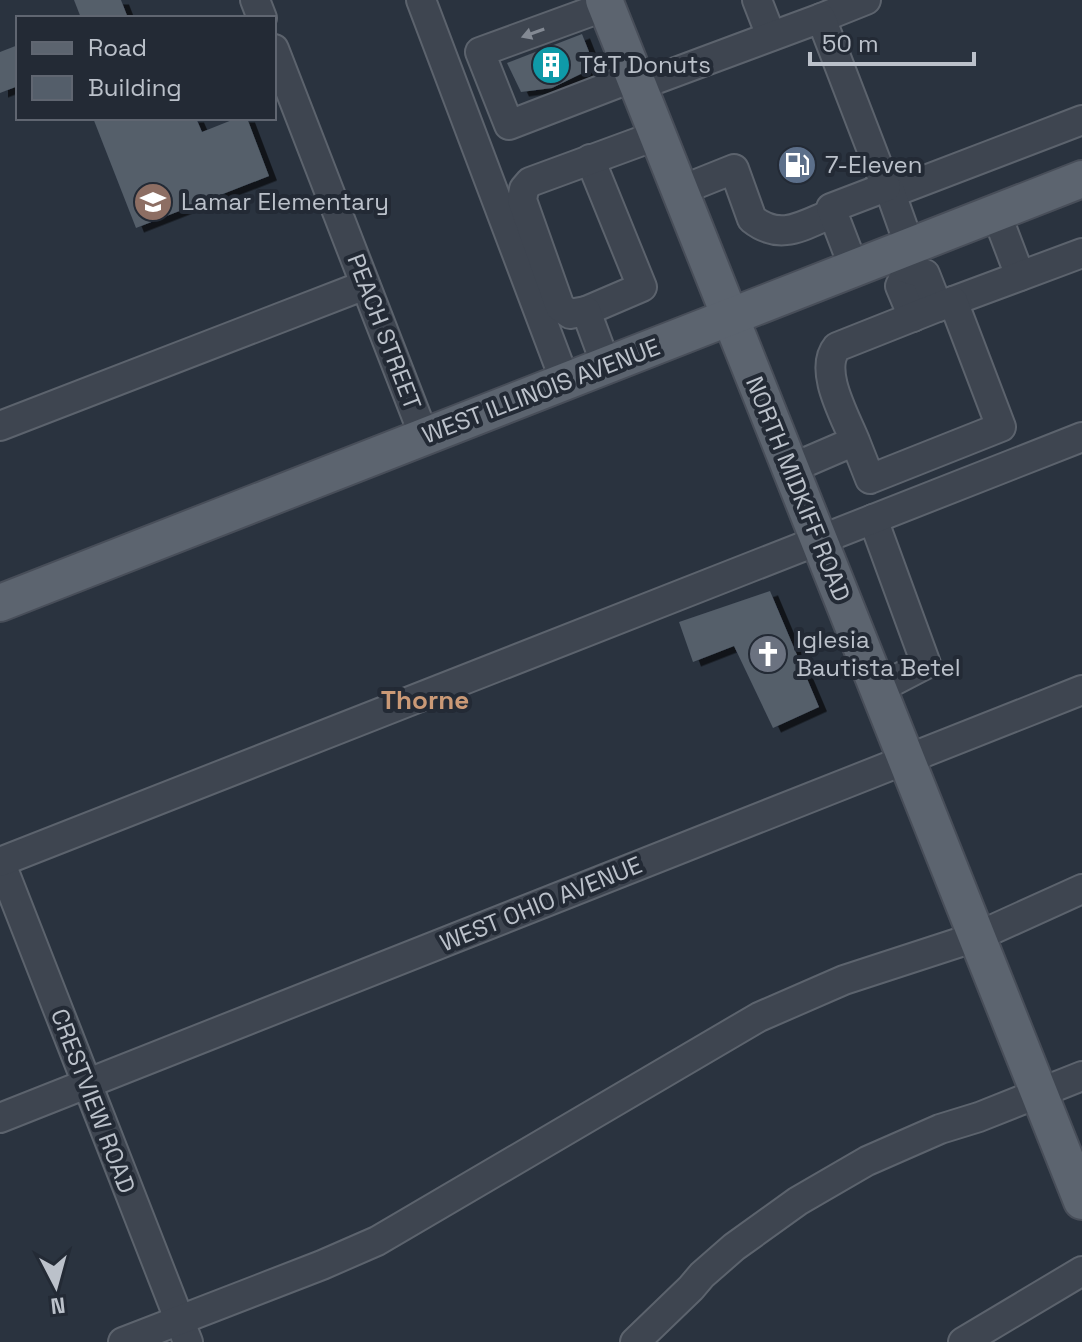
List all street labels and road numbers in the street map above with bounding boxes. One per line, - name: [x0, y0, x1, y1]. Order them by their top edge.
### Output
- street label: PEACH STREET: [341, 249, 428, 414]
- street label: WEST ILLINOIS AVENUE: [418, 331, 664, 450]
- street label: NORTH MIDKIFF ROAD: [739, 372, 858, 606]
- street label: WEST OHIO AVENUE: [435, 849, 646, 958]
- street label: CRESTVIEW ROAD: [44, 1004, 143, 1198]

